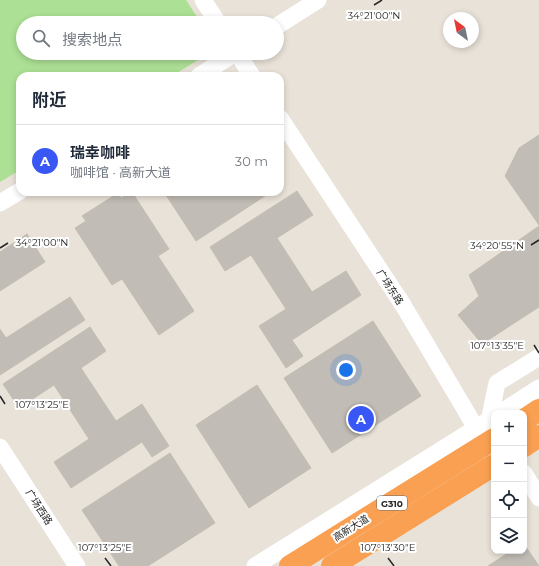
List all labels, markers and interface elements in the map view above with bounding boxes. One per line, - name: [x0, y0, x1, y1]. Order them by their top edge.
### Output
- text: 34°21'00"N: [347, 9, 401, 22]
- north arrow: [443, 12, 479, 48]
- search box: [16, 16, 284, 60]
- icon: search: [30, 27, 52, 49]
- text: 搜索地点: [62, 30, 122, 49]
- text: 附近: [32, 90, 66, 110]
- text: 瑞幸咖啡: [70, 143, 130, 162]
- text: A: [40, 153, 50, 169]
- text: 30 m: [235, 153, 268, 169]
- text: 咖啡馆 · 高新大道: [70, 164, 171, 180]
- text: 34°21'00"N: [15, 236, 69, 249]
- text: 34°20'55"N: [470, 239, 524, 252]
- street label: 广场东路: [374, 267, 406, 307]
- text: 107°13'35"E: [470, 339, 524, 352]
- your location: [336, 360, 356, 380]
- text: 107°13'25"E: [15, 398, 69, 411]
- pin: A: [348, 404, 374, 434]
- map controls: [491, 410, 527, 554]
- button: +: [491, 410, 527, 446]
- button: −: [491, 446, 527, 482]
- button: locate: [491, 482, 527, 518]
- street label: 广场西路: [23, 487, 55, 527]
- road number: G310: [377, 496, 407, 510]
- street label: 高新大道: [331, 512, 371, 544]
- button: layers: [491, 518, 527, 554]
- text: 107°13'25"E: [78, 541, 132, 554]
- text: 107°13'30"E: [361, 541, 416, 554]

